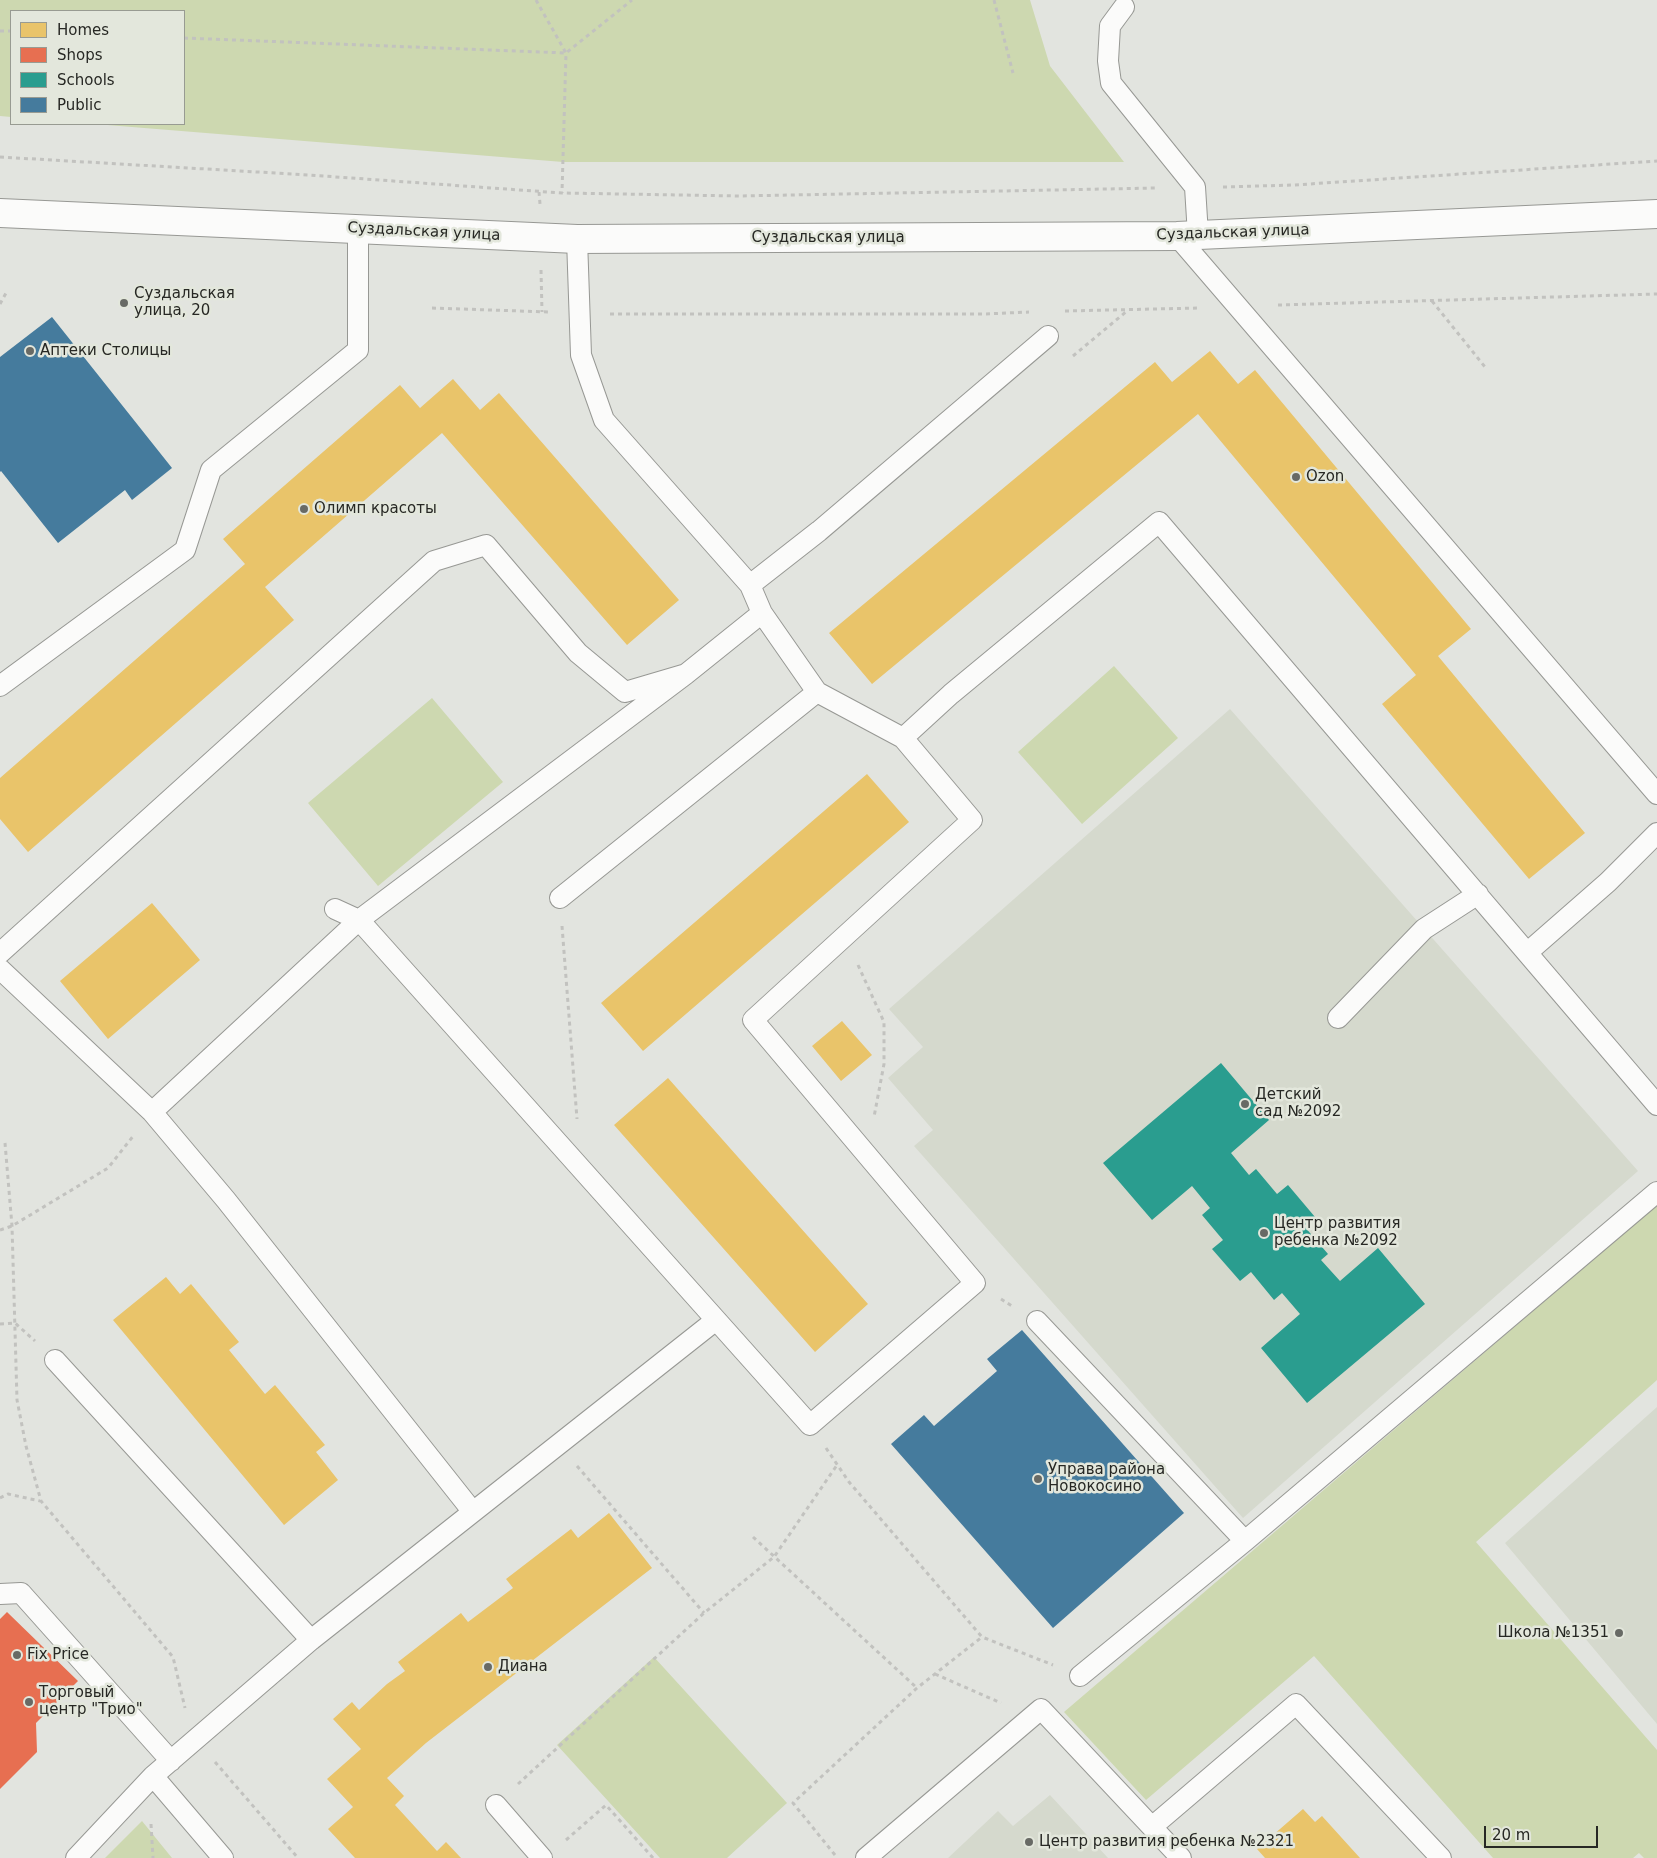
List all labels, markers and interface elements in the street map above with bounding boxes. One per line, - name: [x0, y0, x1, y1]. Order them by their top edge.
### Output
- legend: [10, 10, 185, 125]
- text: Homes: [57, 21, 109, 39]
- text: Shops: [57, 46, 103, 64]
- text: Schools: [57, 71, 115, 89]
- text: Public: [57, 96, 101, 114]
- street label: Суздальская улица: [347, 219, 501, 245]
- street label: Суздальская улица: [1156, 221, 1310, 245]
- street label: Суздальская улица: [751, 229, 905, 247]
- place label: Суздальская улица, 20: [134, 285, 235, 320]
- marker: Суздальская улица, 20: [118, 297, 130, 309]
- place label: Аптеки Столицы: [40, 342, 171, 360]
- marker: Аптеки Столицы: [24, 345, 36, 357]
- place label: Ozon: [1306, 468, 1344, 486]
- marker: Ozon: [1290, 471, 1302, 483]
- place label: Олимп красоты: [314, 500, 437, 518]
- marker: Олимп красоты: [298, 503, 310, 515]
- place label: Детский сад №2092: [1255, 1086, 1341, 1121]
- marker: Детский сад №2092: [1239, 1098, 1251, 1110]
- place label: Центр развития ребенка №2092: [1274, 1215, 1400, 1250]
- marker: Центр развития ребенка №2092: [1258, 1227, 1270, 1239]
- place label: Управа района Новокосино: [1048, 1461, 1165, 1496]
- marker: Управа района Новокосино: [1032, 1473, 1044, 1485]
- place label: Школа №1351: [1497, 1624, 1609, 1642]
- marker: Школа №1351: [1613, 1627, 1625, 1639]
- place label: Fix Price: [27, 1646, 89, 1664]
- marker: Fix Price: [11, 1649, 23, 1661]
- place label: Диана: [498, 1658, 548, 1676]
- marker: Диана: [482, 1661, 494, 1673]
- place label: Торговый центр "Трио": [39, 1684, 143, 1719]
- marker: Торговый центр "Трио": [23, 1696, 35, 1708]
- scale bar: [1487, 1816, 1601, 1848]
- text: 20 m: [1492, 1826, 1530, 1844]
- place label: Центр развития ребенка №2321: [1039, 1833, 1294, 1851]
- marker: Центр развития ребенка №2321: [1023, 1836, 1035, 1848]

